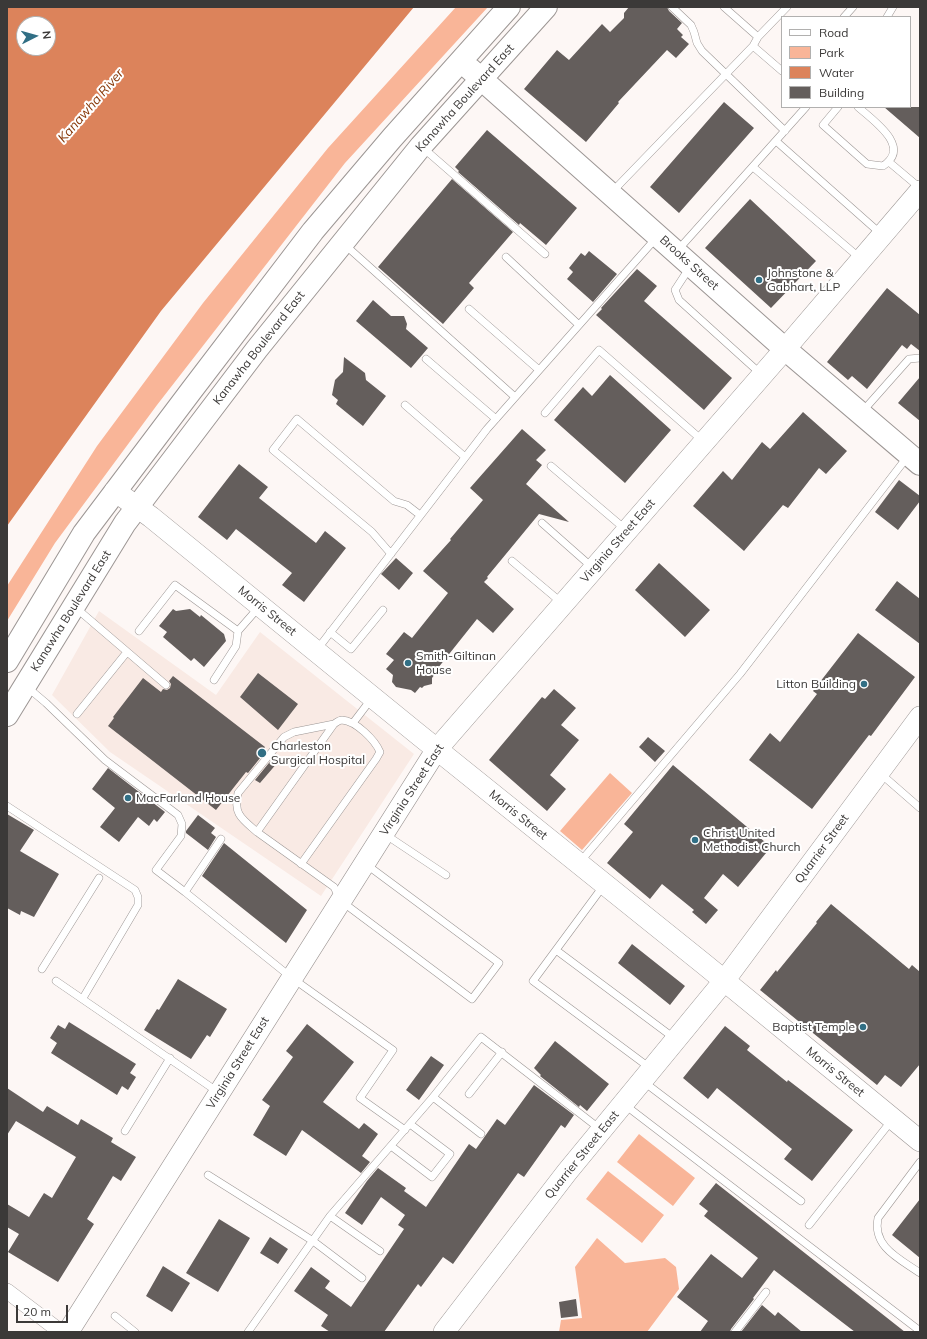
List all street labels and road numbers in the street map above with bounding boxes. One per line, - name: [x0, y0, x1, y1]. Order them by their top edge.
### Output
- street label: Kanawha Boulevard East: [413, 41, 517, 155]
- street label: Brooks Street: [657, 233, 721, 293]
- street label: Kanawha Boulevard East: [210, 288, 308, 408]
- street label: Virginia Street East: [578, 496, 658, 586]
- street label: Kanawha Boulevard East: [28, 548, 114, 674]
- street label: Morris Street: [235, 583, 299, 639]
- street label: Virginia Street East: [377, 741, 447, 839]
- street label: Morris Street: [486, 787, 550, 843]
- street label: Quarrier Street: [792, 812, 852, 886]
- street label: Virginia Street East: [204, 1014, 272, 1112]
- street label: Morris Street: [803, 1044, 867, 1100]
- street label: Quarrier Street East: [542, 1108, 622, 1202]

